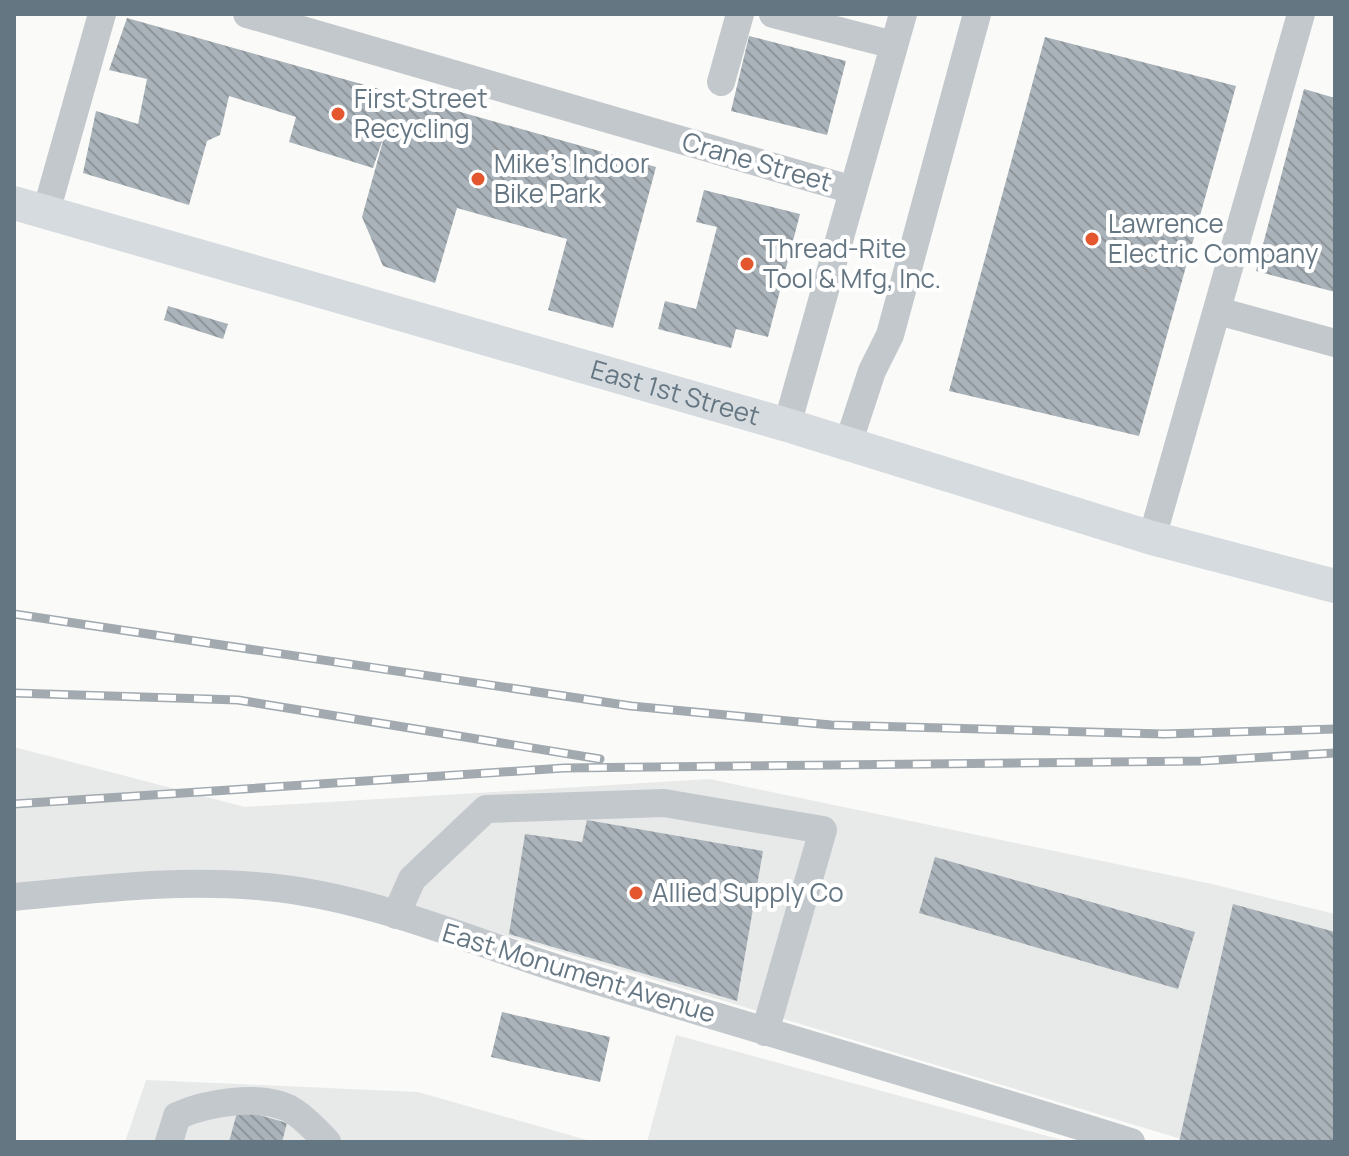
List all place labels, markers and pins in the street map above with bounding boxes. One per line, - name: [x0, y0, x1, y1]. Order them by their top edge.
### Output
- place label: First Street Recycling: [354, 80, 488, 146]
- marker: First Street Recycling: [329, 105, 347, 123]
- place label: Mike's Indoor Bike Park: [494, 145, 649, 211]
- marker: Mike's Indoor Bike Park: [469, 170, 487, 188]
- place label: Lawrence Electric Company: [1108, 205, 1319, 271]
- place label: Thread-Rite Tool & Mfg, Inc.: [763, 230, 941, 296]
- marker: Lawrence Electric Company: [1083, 230, 1101, 248]
- marker: Thread-Rite Tool & Mfg, Inc.: [738, 255, 756, 273]
- place label: Allied Supply Co: [652, 874, 844, 910]
- marker: Allied Supply Co: [627, 884, 645, 902]

